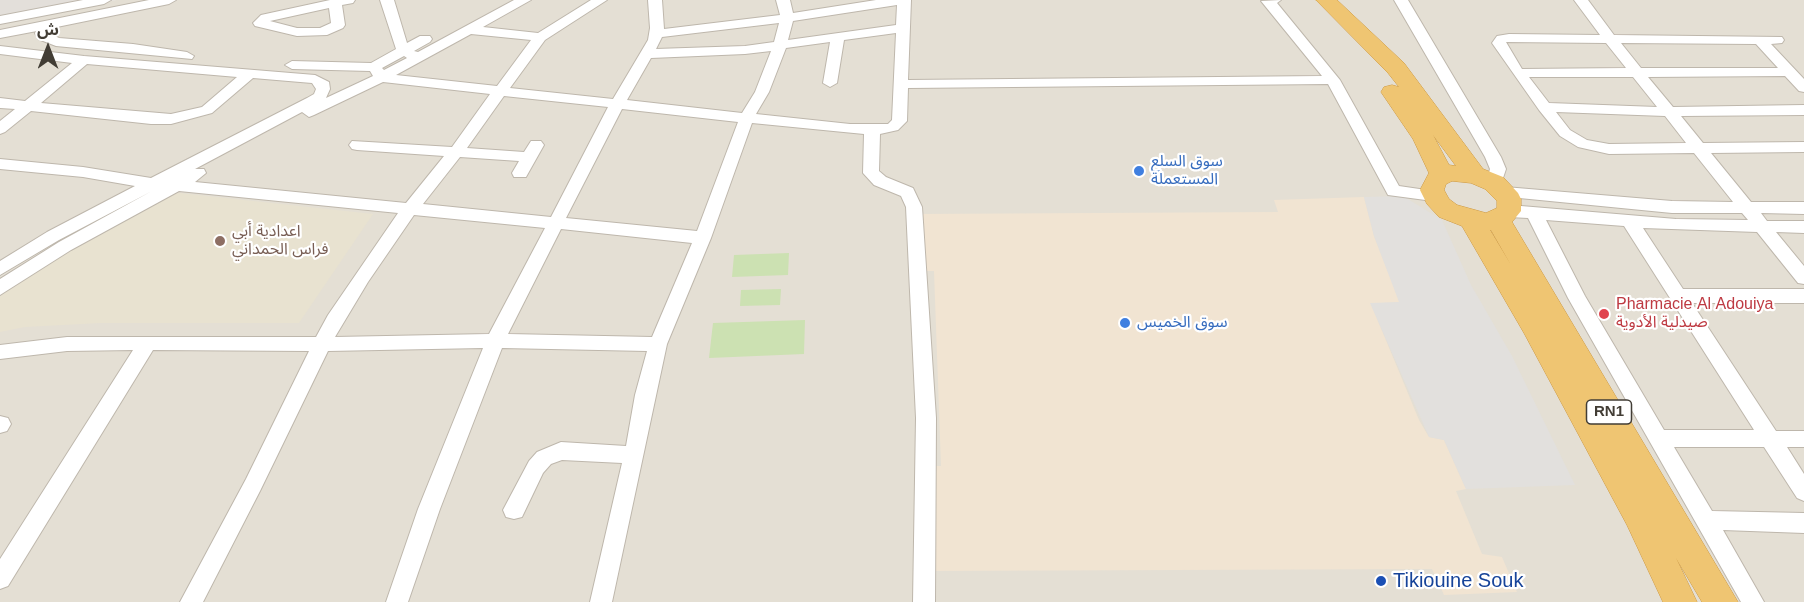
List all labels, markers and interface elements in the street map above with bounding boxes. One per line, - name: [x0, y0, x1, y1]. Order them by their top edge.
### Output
- north arrow: [18, 18, 78, 78]
- text: ش: [37, 21, 59, 38]
- place label: سوق السلع المستعملة: [1151, 152, 1223, 190]
- marker: سوق السلع المستعملة: [1132, 164, 1146, 178]
- place label: اعدادية أبي فراس الحمداني: [232, 222, 328, 260]
- marker: اعدادية أبي فراس الحمداني: [213, 234, 227, 248]
- place label: Pharmacie Al Adouiya صيدلية الأدوية: [1616, 295, 1773, 333]
- marker: Pharmacie Al Adouiya صيدلية الأدوية: [1597, 307, 1611, 321]
- place label: سوق الخميس: [1137, 313, 1228, 333]
- marker: سوق الخميس: [1118, 316, 1132, 330]
- road number: RN1: [1586, 400, 1632, 424]
- place label: Tikiouine Souk: [1393, 569, 1523, 593]
- marker: Tikiouine Souk: [1374, 574, 1388, 588]

